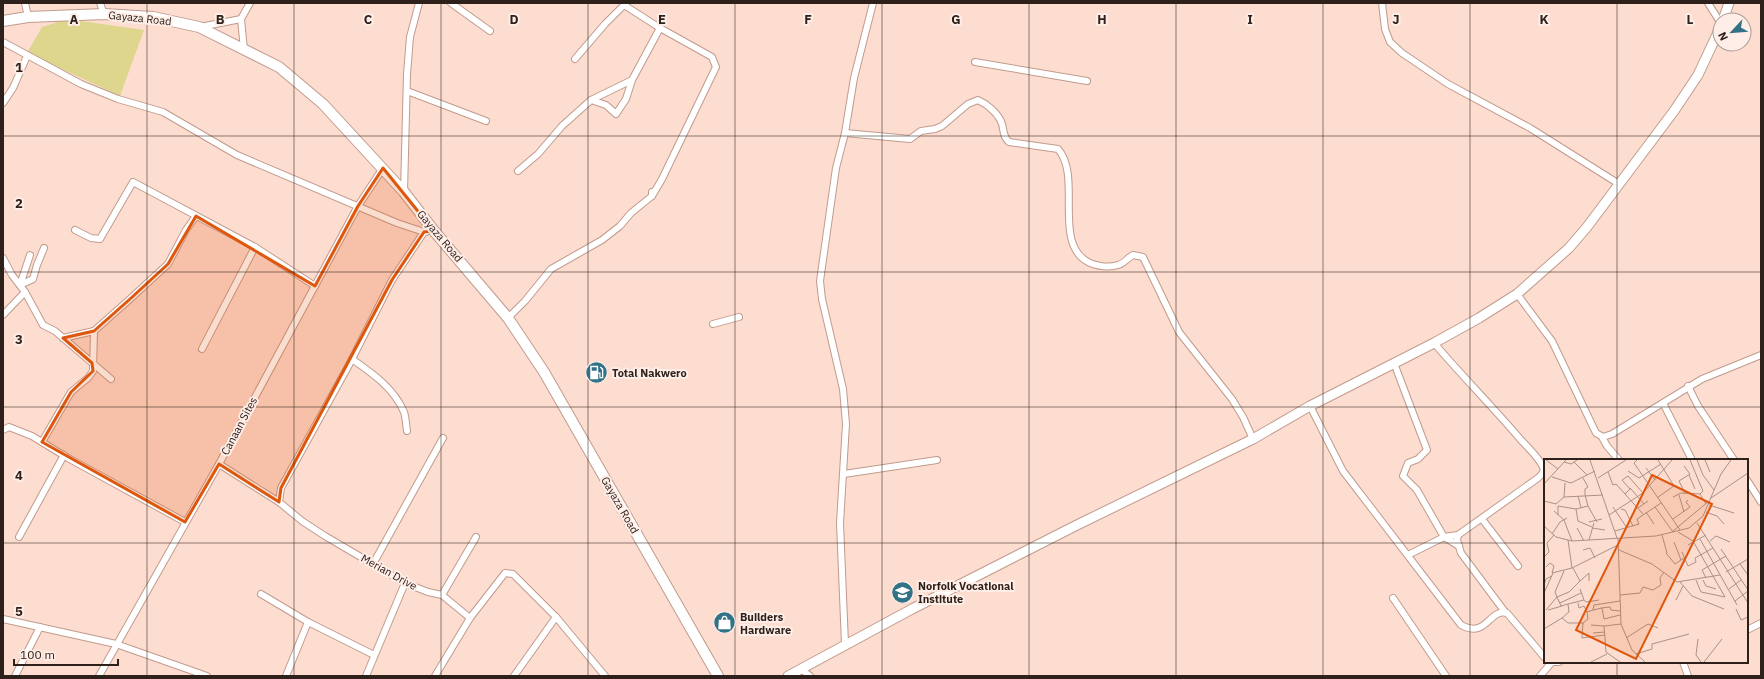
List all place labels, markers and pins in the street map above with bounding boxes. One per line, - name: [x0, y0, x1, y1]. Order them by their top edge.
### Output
- fuel station icon: Total Nakwero: [584, 360, 610, 386]
- place label: Total Nakwero: [612, 366, 687, 380]
- school or university icon: Norfolk Vocational Institute: [889, 579, 915, 605]
- place label: Norfolk Vocational Institute: [918, 579, 1014, 606]
- shop icon: Builders Hardware: [711, 610, 737, 636]
- place label: Builders Hardware: [740, 610, 791, 637]

